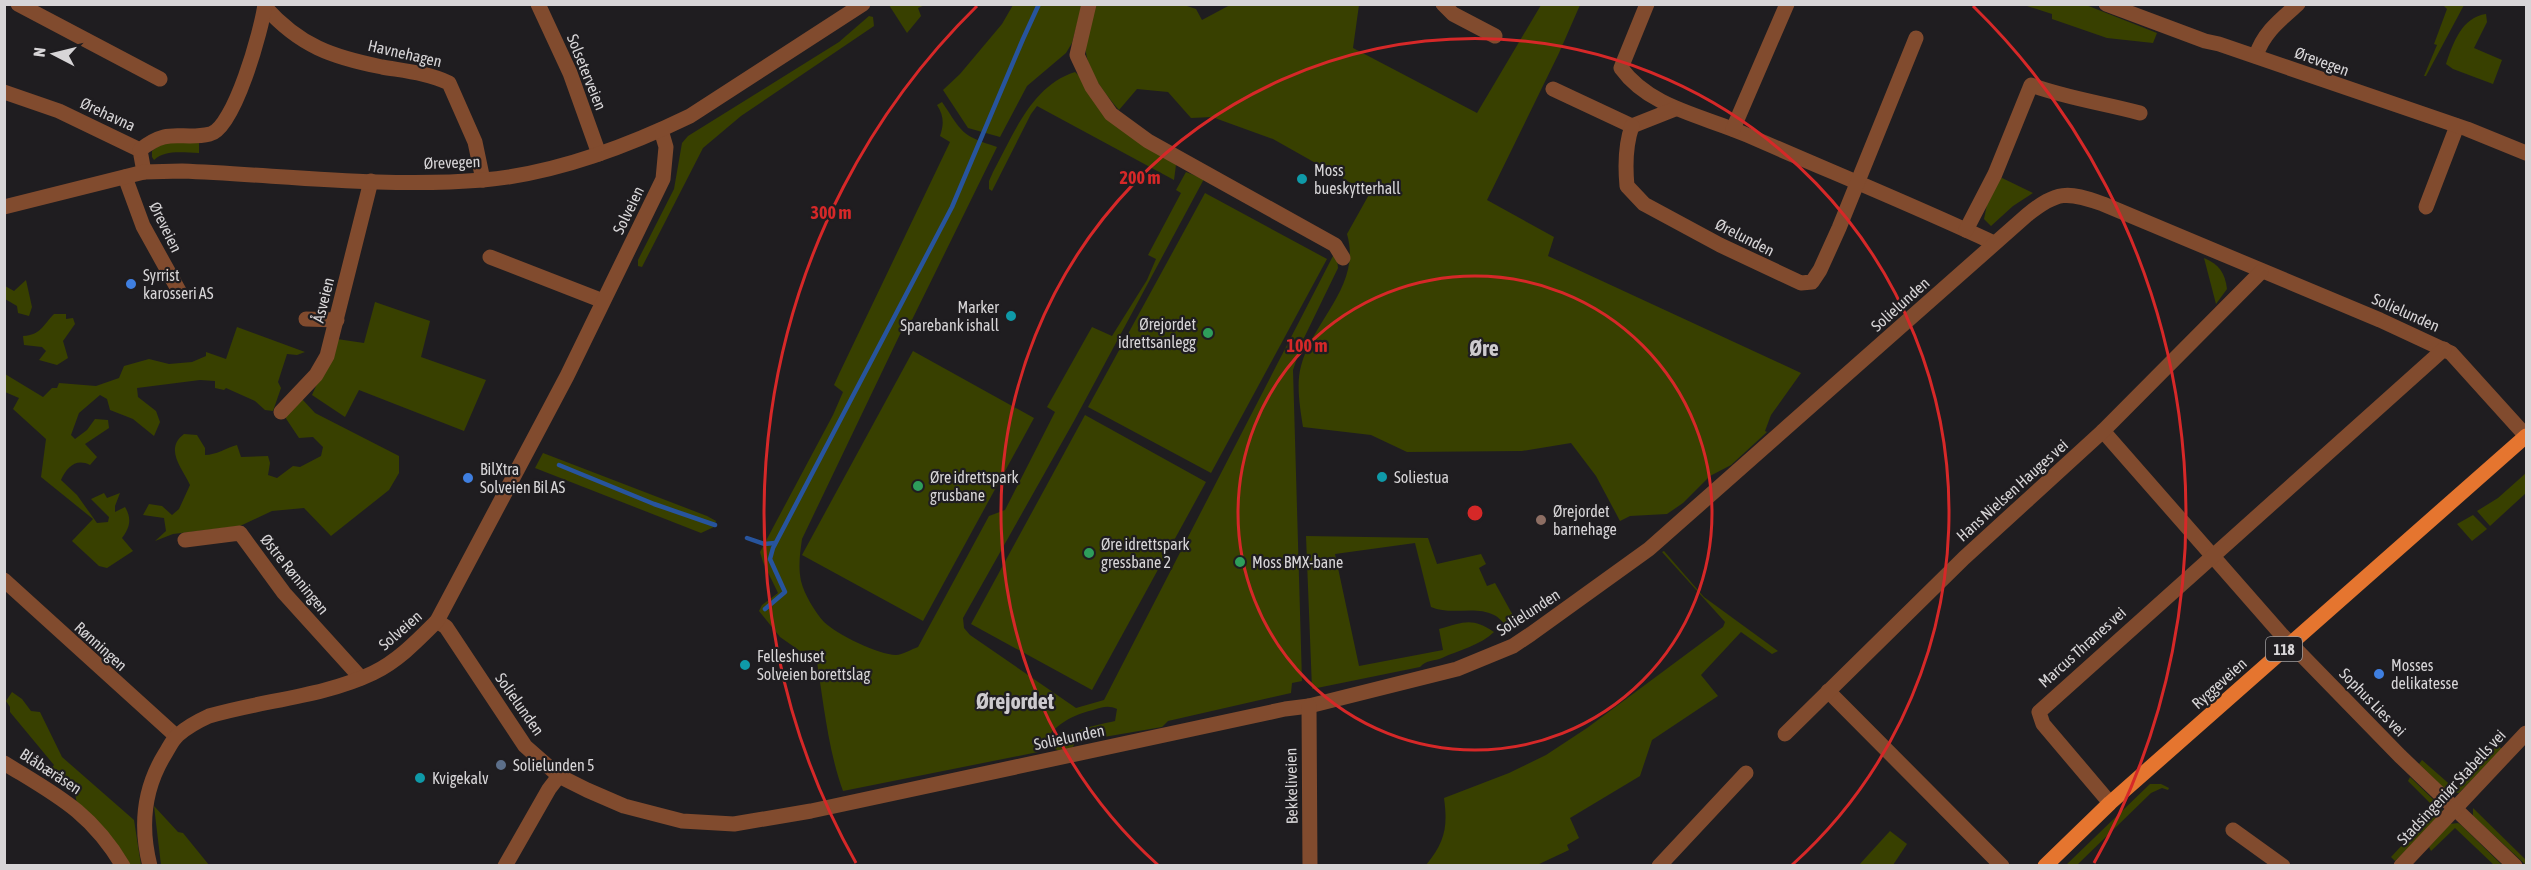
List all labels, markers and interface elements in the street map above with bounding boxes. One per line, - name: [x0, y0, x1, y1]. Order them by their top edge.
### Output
- north arrow: [24, 24, 84, 84]
- street label: Solseterveien: [564, 31, 610, 113]
- street label: Havnehagen: [366, 36, 444, 71]
- street label: Ørevegen: [2292, 43, 2352, 80]
- text: N: [30, 46, 49, 58]
- street label: Ørehavna: [78, 94, 138, 134]
- street label: Ørevegen: [423, 152, 481, 173]
- place label: Moss bueskytterhall: [1314, 161, 1401, 198]
- text: 200 m: [1120, 167, 1160, 188]
- marker: Moss bueskytterhall: [1295, 172, 1309, 186]
- street label: Solveien: [609, 183, 647, 237]
- street label: Øreveien: [146, 199, 186, 255]
- text: 300 m: [811, 202, 851, 223]
- street label: Ørelunden: [1713, 215, 1777, 259]
- place label: Syrrist karosseri AS: [143, 266, 214, 302]
- street label: Solielunden: [1867, 273, 1933, 335]
- street label: Åsveien: [308, 275, 337, 324]
- marker: Syrrist karosseri AS: [124, 277, 138, 291]
- street label: Solielunden: [2370, 289, 2442, 335]
- place label: Marker Sparebank ishall: [900, 298, 1000, 335]
- marker: Marker Sparebank ishall: [1004, 309, 1018, 323]
- place label: Ørejordet idrettsanlegg: [1118, 315, 1196, 352]
- marker: Ørejordet idrettsanlegg: [1201, 326, 1215, 340]
- text: 100 m: [1287, 335, 1327, 356]
- district label: Øre: [1469, 335, 1499, 361]
- street label: Hans Nielsen Hauges vei: [1953, 435, 2072, 545]
- place label: BilXtra Solveien Bil AS: [480, 460, 565, 496]
- place label: Øre idrettspark grusbane: [930, 468, 1018, 505]
- place label: Soliestua: [1394, 468, 1449, 486]
- marker: Soliestua: [1375, 470, 1389, 484]
- marker: BilXtra Solveien Bil AS: [461, 471, 475, 485]
- marker: Øre idrettspark grusbane: [911, 479, 925, 493]
- place label: Ørejordet barnehage: [1553, 502, 1617, 539]
- centre of rings: [1465, 503, 1485, 523]
- marker: Ørejordet barnehage: [1534, 513, 1548, 527]
- street label: Østre Rønningen: [256, 530, 333, 618]
- place label: Øre idrettspark gressbane 2: [1101, 535, 1189, 572]
- marker: Øre idrettspark gressbane 2: [1082, 546, 1096, 560]
- place label: Moss BMX-bane: [1252, 553, 1343, 571]
- marker: Moss BMX-bane: [1233, 555, 1247, 569]
- street label: Solielunden: [1493, 585, 1563, 639]
- street label: Marcus Thranes vei: [2035, 603, 2129, 691]
- street label: Solveien: [375, 607, 425, 653]
- street label: Rønningen: [70, 618, 131, 675]
- road number: 118: [2266, 637, 2302, 661]
- place label: Felleshuset Solveien borettslag: [757, 647, 871, 684]
- street label: Ryggeveien: [2188, 654, 2251, 713]
- place label: Mosses delikatesse: [2391, 656, 2459, 692]
- marker: Felleshuset Solveien borettslag: [738, 658, 752, 672]
- street label: Sophus Lies vei: [2335, 664, 2410, 740]
- marker: Mosses delikatesse: [2372, 667, 2386, 681]
- street label: Solielunden: [492, 669, 548, 739]
- district label: Ørejordet: [976, 688, 1055, 714]
- street label: Solielunden: [1032, 721, 1106, 753]
- street label: Stadsingeniør Stabells vei: [2393, 726, 2510, 849]
- street label: Blåbæråsen: [17, 744, 85, 798]
- street label: Bekkeliveien: [1281, 748, 1301, 824]
- place label: Solielunden 5: [513, 756, 594, 774]
- marker: Solielunden 5: [494, 758, 508, 772]
- place label: Kvigekalv: [432, 769, 489, 788]
- marker: Kvigekalv: [413, 771, 427, 785]

